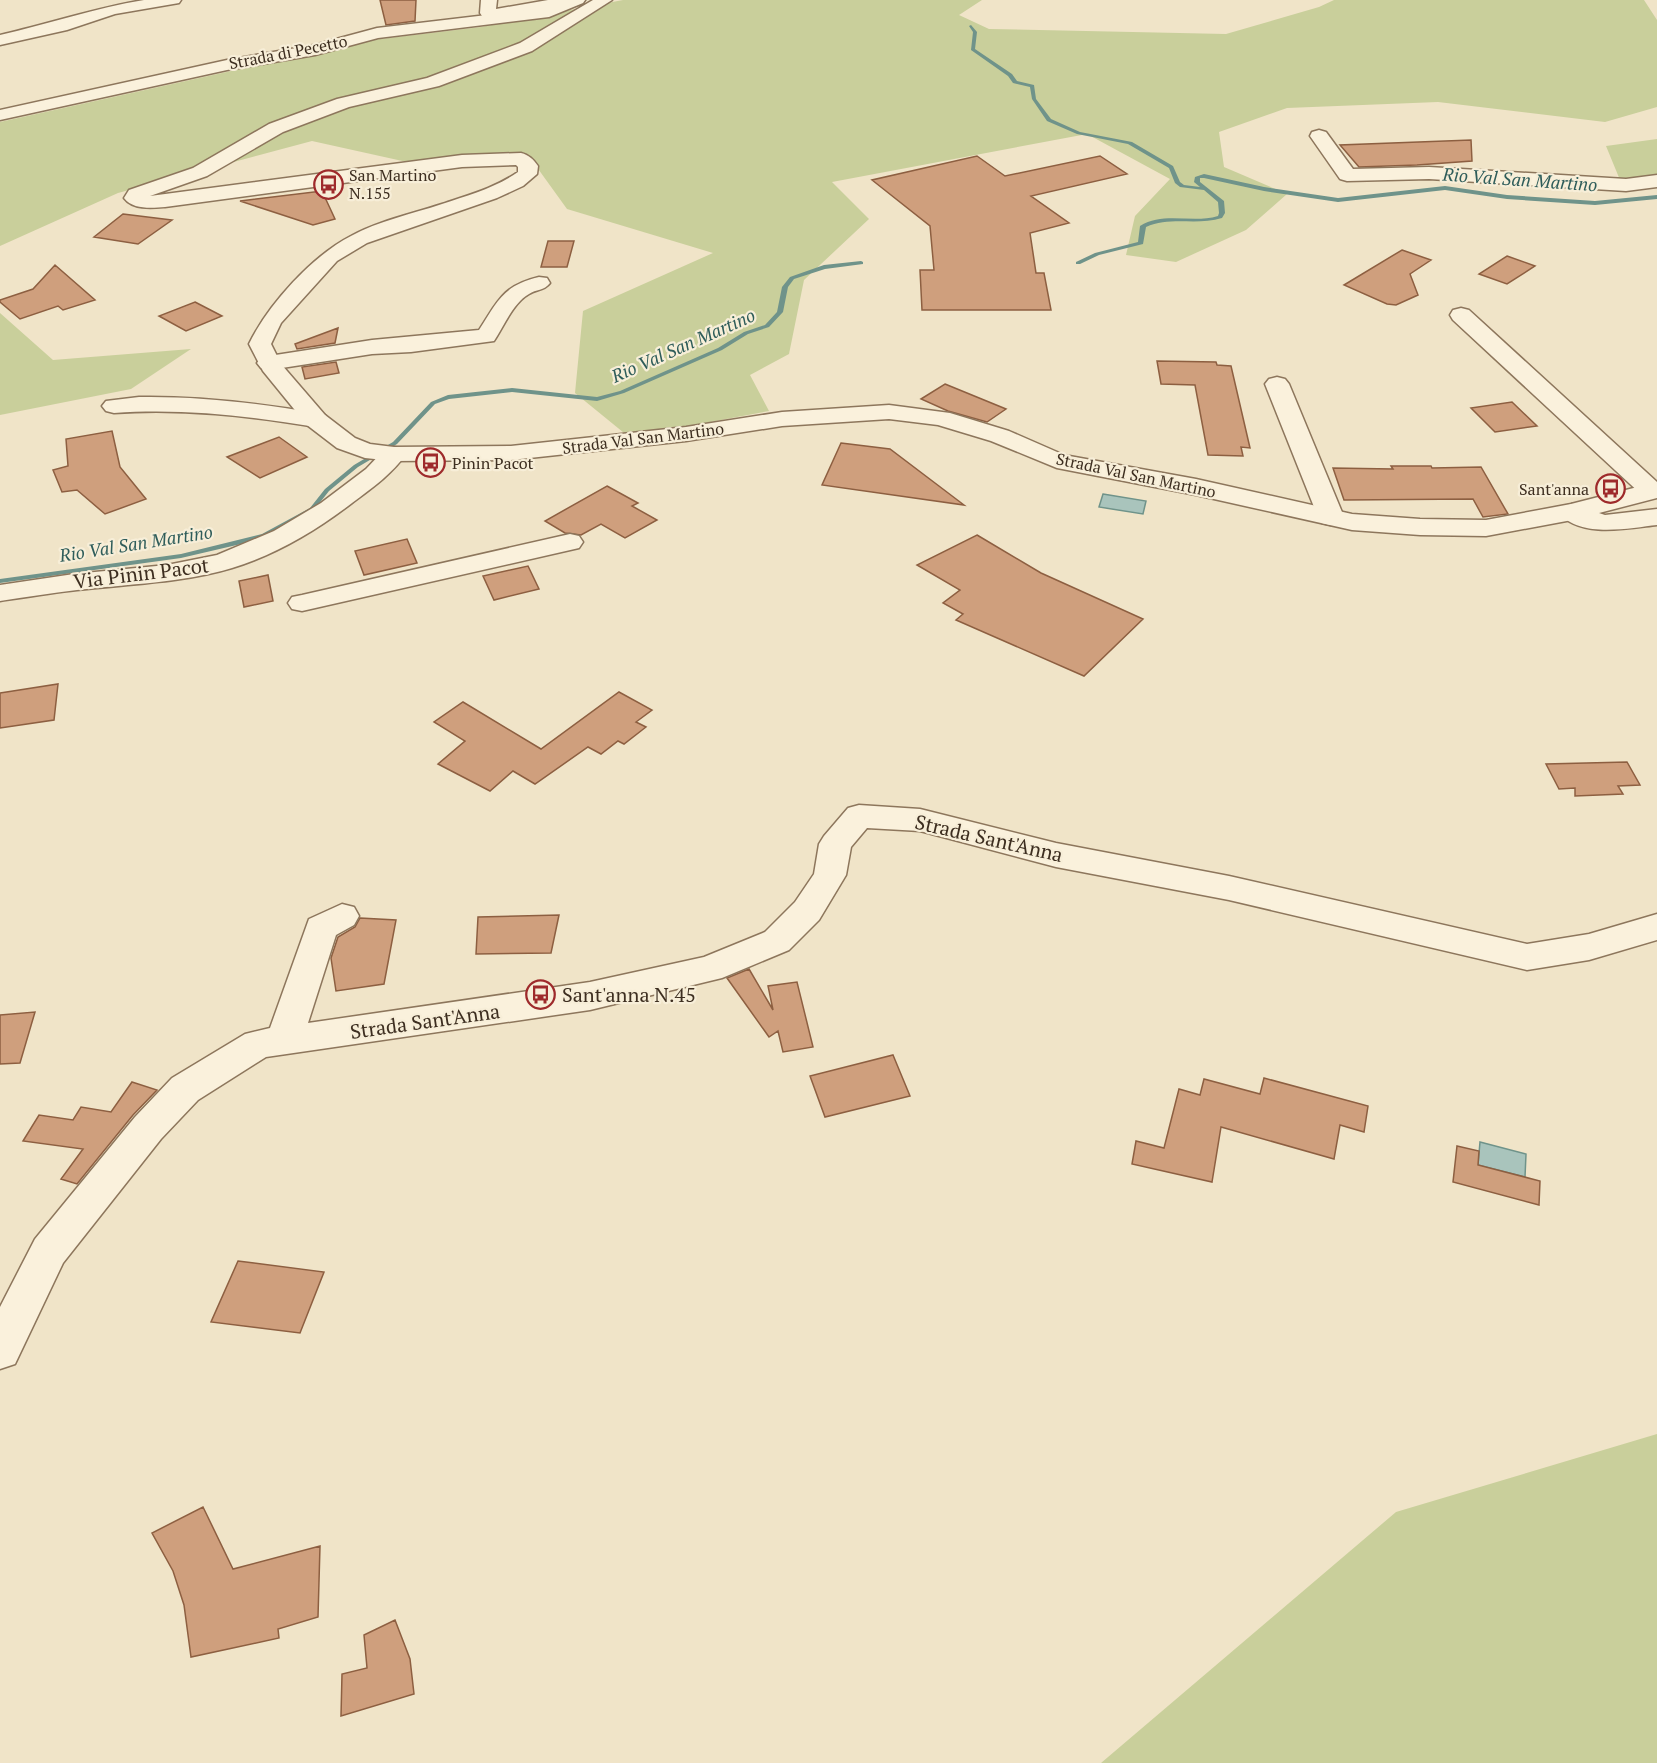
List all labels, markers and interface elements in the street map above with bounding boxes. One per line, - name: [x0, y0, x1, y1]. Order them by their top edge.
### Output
- street label: Strada di Pecetto: [227, 30, 349, 74]
- water label: Rio Val San Martino: [1441, 162, 1598, 196]
- place label: San Martino N.155: [349, 164, 436, 204]
- bus stop icon: San Martino N.155: [312, 168, 344, 200]
- water label: Rio Val San Martino: [606, 303, 759, 388]
- street label: Strada Val San Martino: [561, 417, 725, 459]
- bus stop icon: Pinin Pacot: [415, 447, 447, 479]
- street label: Strada Val San Martino: [1054, 447, 1218, 503]
- place label: Pinin Pacot: [452, 452, 534, 474]
- bus stop icon: Sant'anna: [1594, 473, 1626, 505]
- place label: Sant'anna: [1519, 478, 1589, 500]
- water label: Rio Val San Martino: [57, 519, 214, 567]
- street label: Via Pinin Pacot: [72, 551, 211, 595]
- street label: Strada Sant'Anna: [912, 808, 1066, 868]
- bus stop icon: Sant'anna N.45: [525, 978, 557, 1010]
- place label: Sant'anna N.45: [562, 981, 696, 1008]
- street label: Strada Sant'Anna: [348, 997, 502, 1045]

